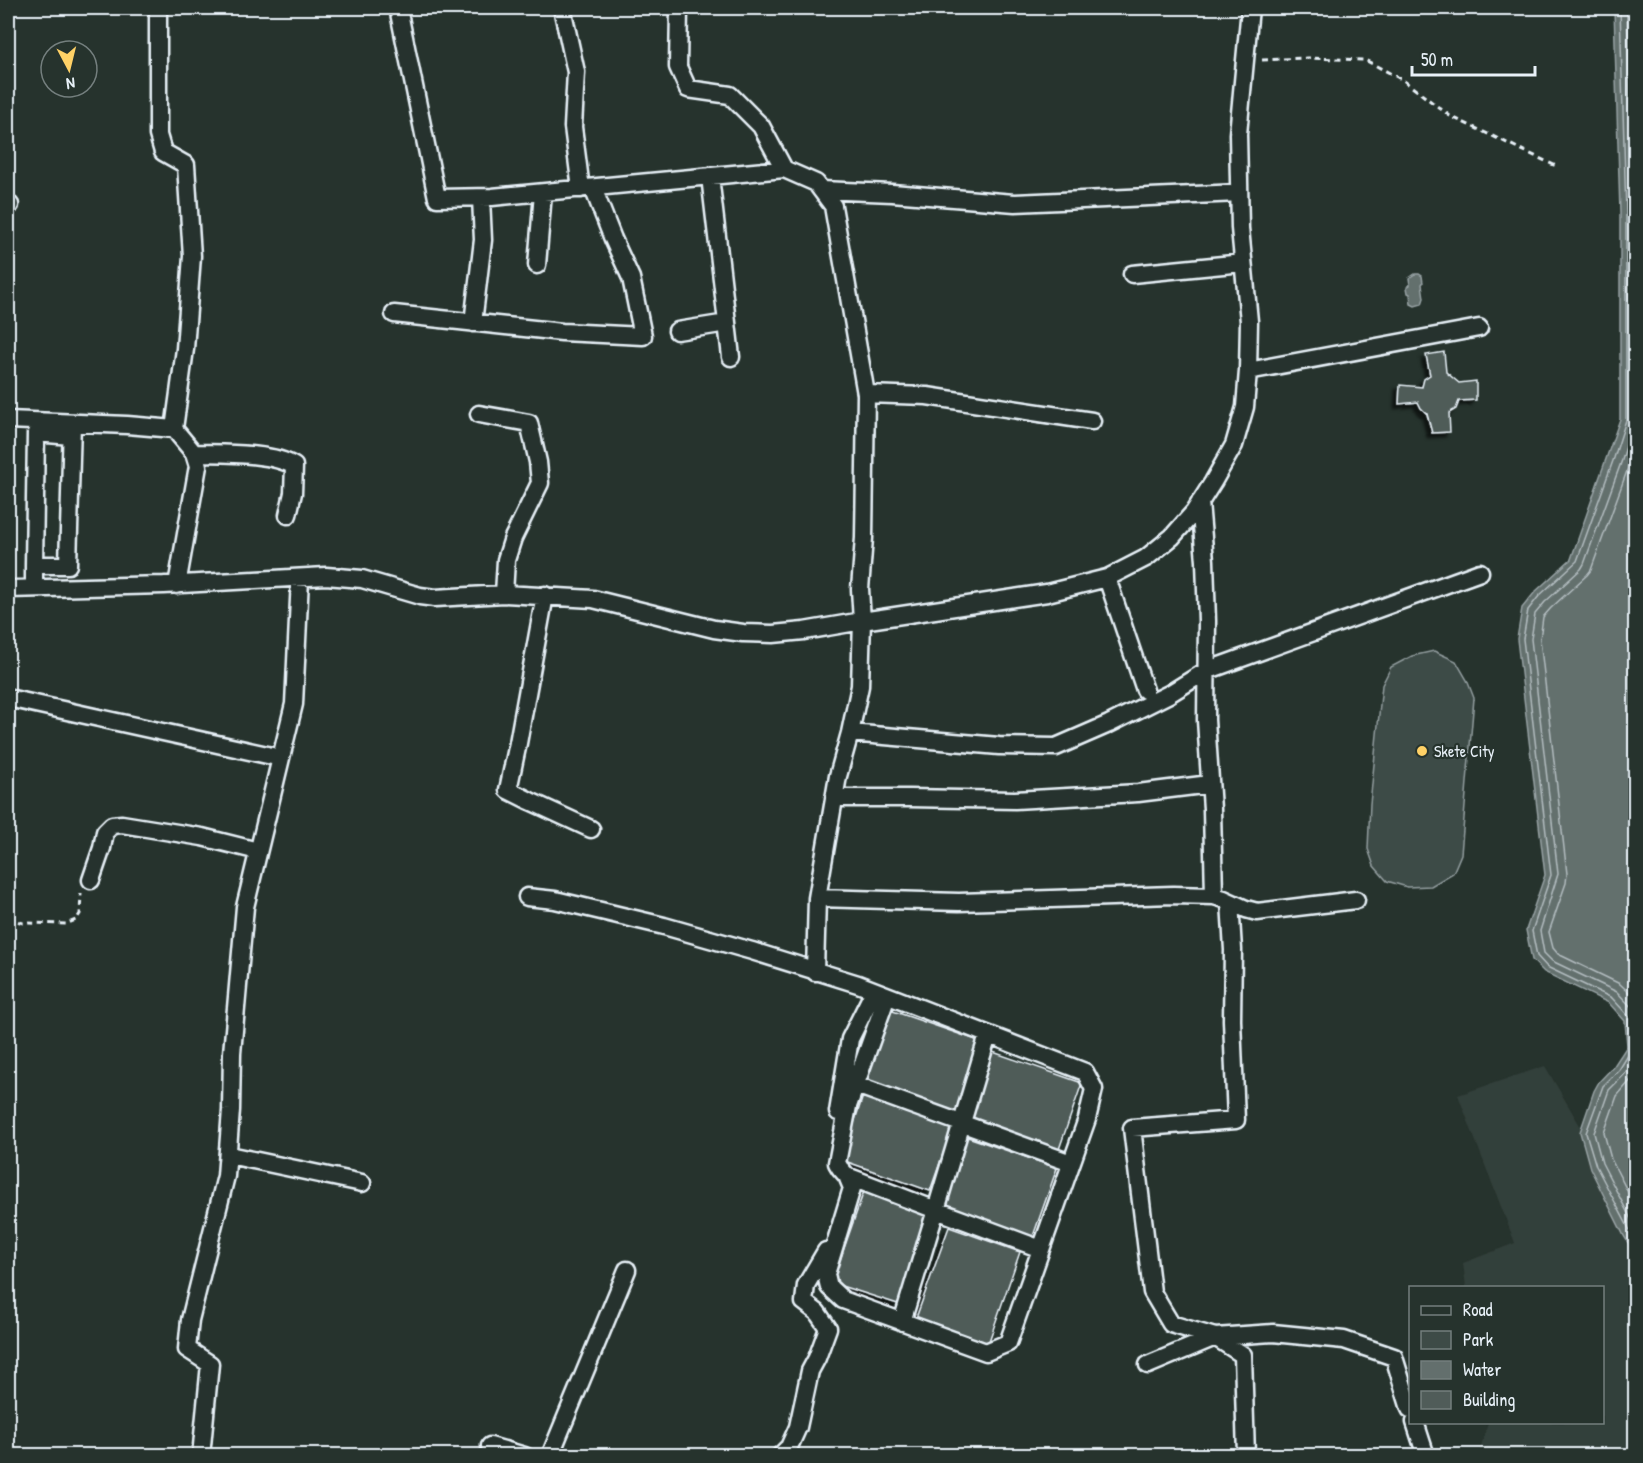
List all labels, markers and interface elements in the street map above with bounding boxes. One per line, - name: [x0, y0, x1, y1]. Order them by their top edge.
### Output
- north arrow: [39, 39, 99, 99]
- scale bar: [1412, 39, 1535, 77]
- text: 50 m: [1421, 47, 1453, 72]
- text: N: [65, 72, 76, 95]
- place label: Skete City: [1434, 740, 1495, 762]
- marker: Skete City: [1415, 744, 1429, 758]
- legend: [1409, 1286, 1604, 1424]
- text: Road: [1463, 1297, 1493, 1322]
- text: Park: [1463, 1327, 1494, 1352]
- text: Water: [1463, 1357, 1501, 1382]
- text: Building: [1463, 1387, 1515, 1412]

